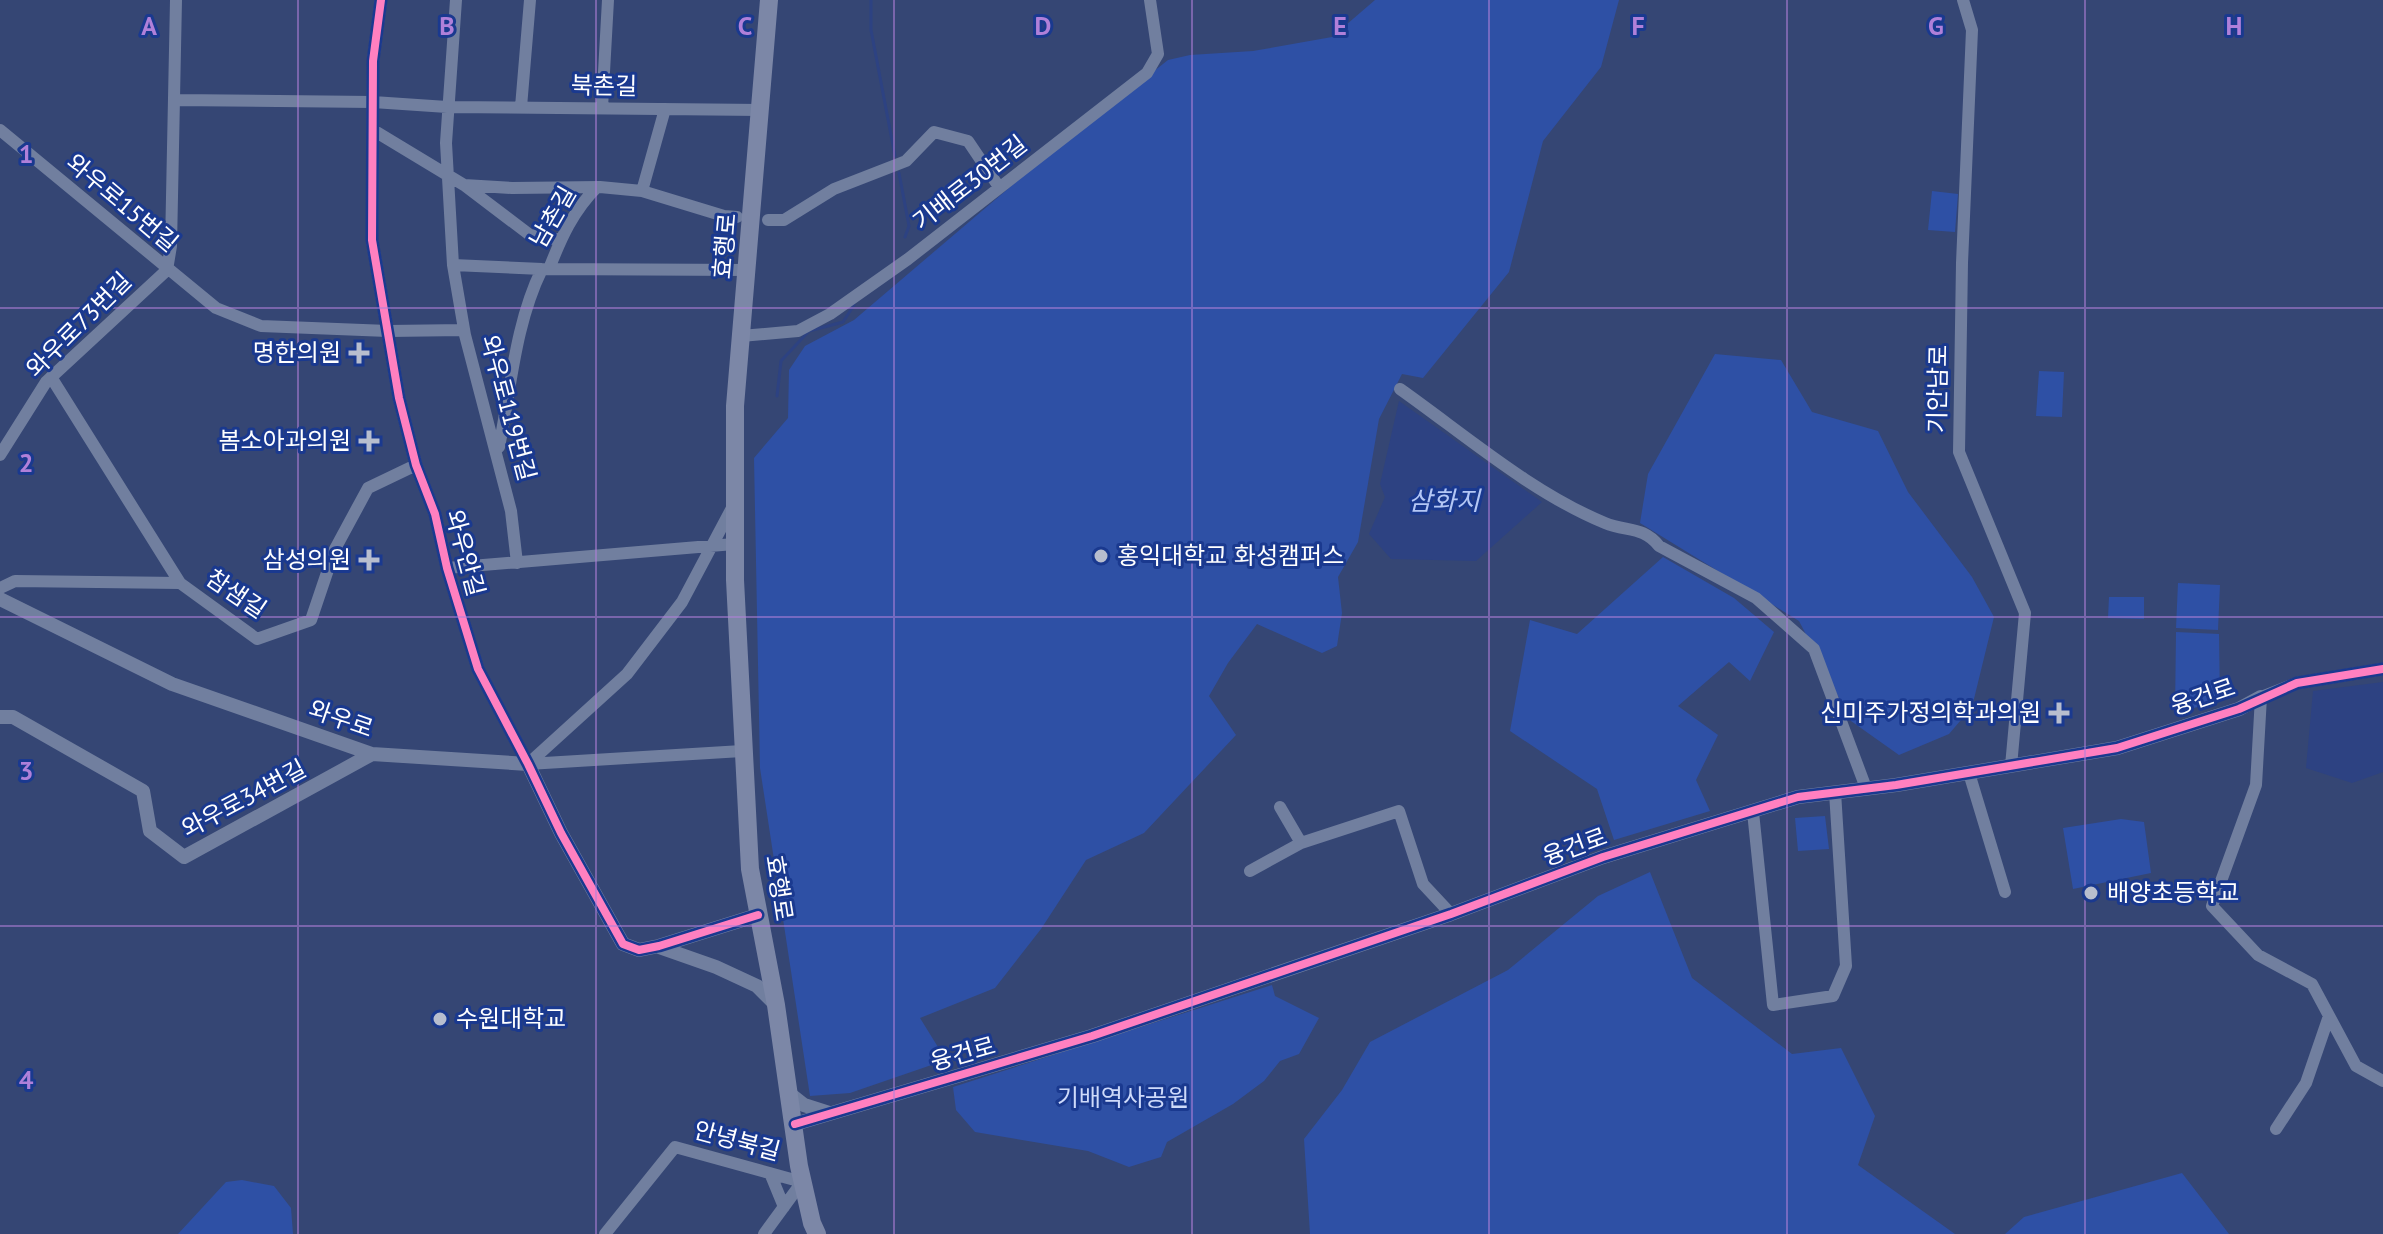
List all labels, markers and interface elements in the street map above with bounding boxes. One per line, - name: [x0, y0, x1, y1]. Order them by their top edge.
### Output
- text: A: [141, 9, 157, 42]
- text: B: [439, 9, 455, 42]
- text: C: [738, 9, 752, 42]
- text: D: [1035, 9, 1051, 42]
- text: E: [1333, 9, 1347, 42]
- text: F: [1631, 9, 1645, 42]
- text: G: [1928, 9, 1944, 42]
- text: H: [2226, 9, 2242, 42]
- street label: 북촌길: [571, 69, 637, 102]
- street label: 기배로30번길: [906, 128, 1033, 237]
- text: 1: [19, 137, 33, 170]
- street label: 와우로15번길: [60, 147, 185, 258]
- street label: 남촌길: [523, 180, 583, 253]
- street label: 효행로: [706, 212, 743, 280]
- street label: 와우로73번길: [19, 265, 138, 384]
- street label: 와우로119번길: [474, 332, 543, 484]
- place label: 명한의원: [253, 337, 341, 368]
- marker: 명한의원: [348, 342, 370, 364]
- street label: 기안남로: [1921, 345, 1954, 433]
- place label: 봄소아과의원: [219, 425, 351, 456]
- marker: 봄소아과의원: [358, 430, 380, 452]
- text: 2: [19, 446, 33, 479]
- water label: 삼화지: [1408, 484, 1482, 517]
- street label: 와우안길: [439, 506, 492, 600]
- place label: 홍익대학교 화성캠퍼스: [1117, 540, 1344, 571]
- place label: 삼성의원: [263, 544, 351, 575]
- marker: 홍익대학교 화성캠퍼스: [1092, 547, 1110, 565]
- marker: 삼성의원: [358, 549, 380, 571]
- street label: 참샘길: [200, 562, 272, 625]
- street label: 융건로: [2166, 671, 2239, 722]
- street label: 와우로: [305, 693, 378, 744]
- place label: 신미주가정의학과의원: [1820, 697, 2041, 728]
- marker: 신미주가정의학과의원: [2048, 702, 2070, 724]
- street label: 와우로34번길: [176, 753, 311, 844]
- text: 3: [19, 754, 33, 787]
- street label: 융건로: [1538, 821, 1611, 872]
- street label: 효행로: [759, 853, 800, 923]
- place label: 배양초등학교: [2107, 877, 2239, 908]
- marker: 배양초등학교: [2082, 884, 2100, 902]
- place label: 수원대학교: [456, 1003, 566, 1034]
- marker: 수원대학교: [431, 1010, 449, 1028]
- street label: 융건로: [927, 1029, 999, 1078]
- text: 4: [19, 1063, 34, 1096]
- park label: 기배역사공원: [1057, 1082, 1189, 1113]
- street label: 안녕북길: [690, 1114, 784, 1167]

